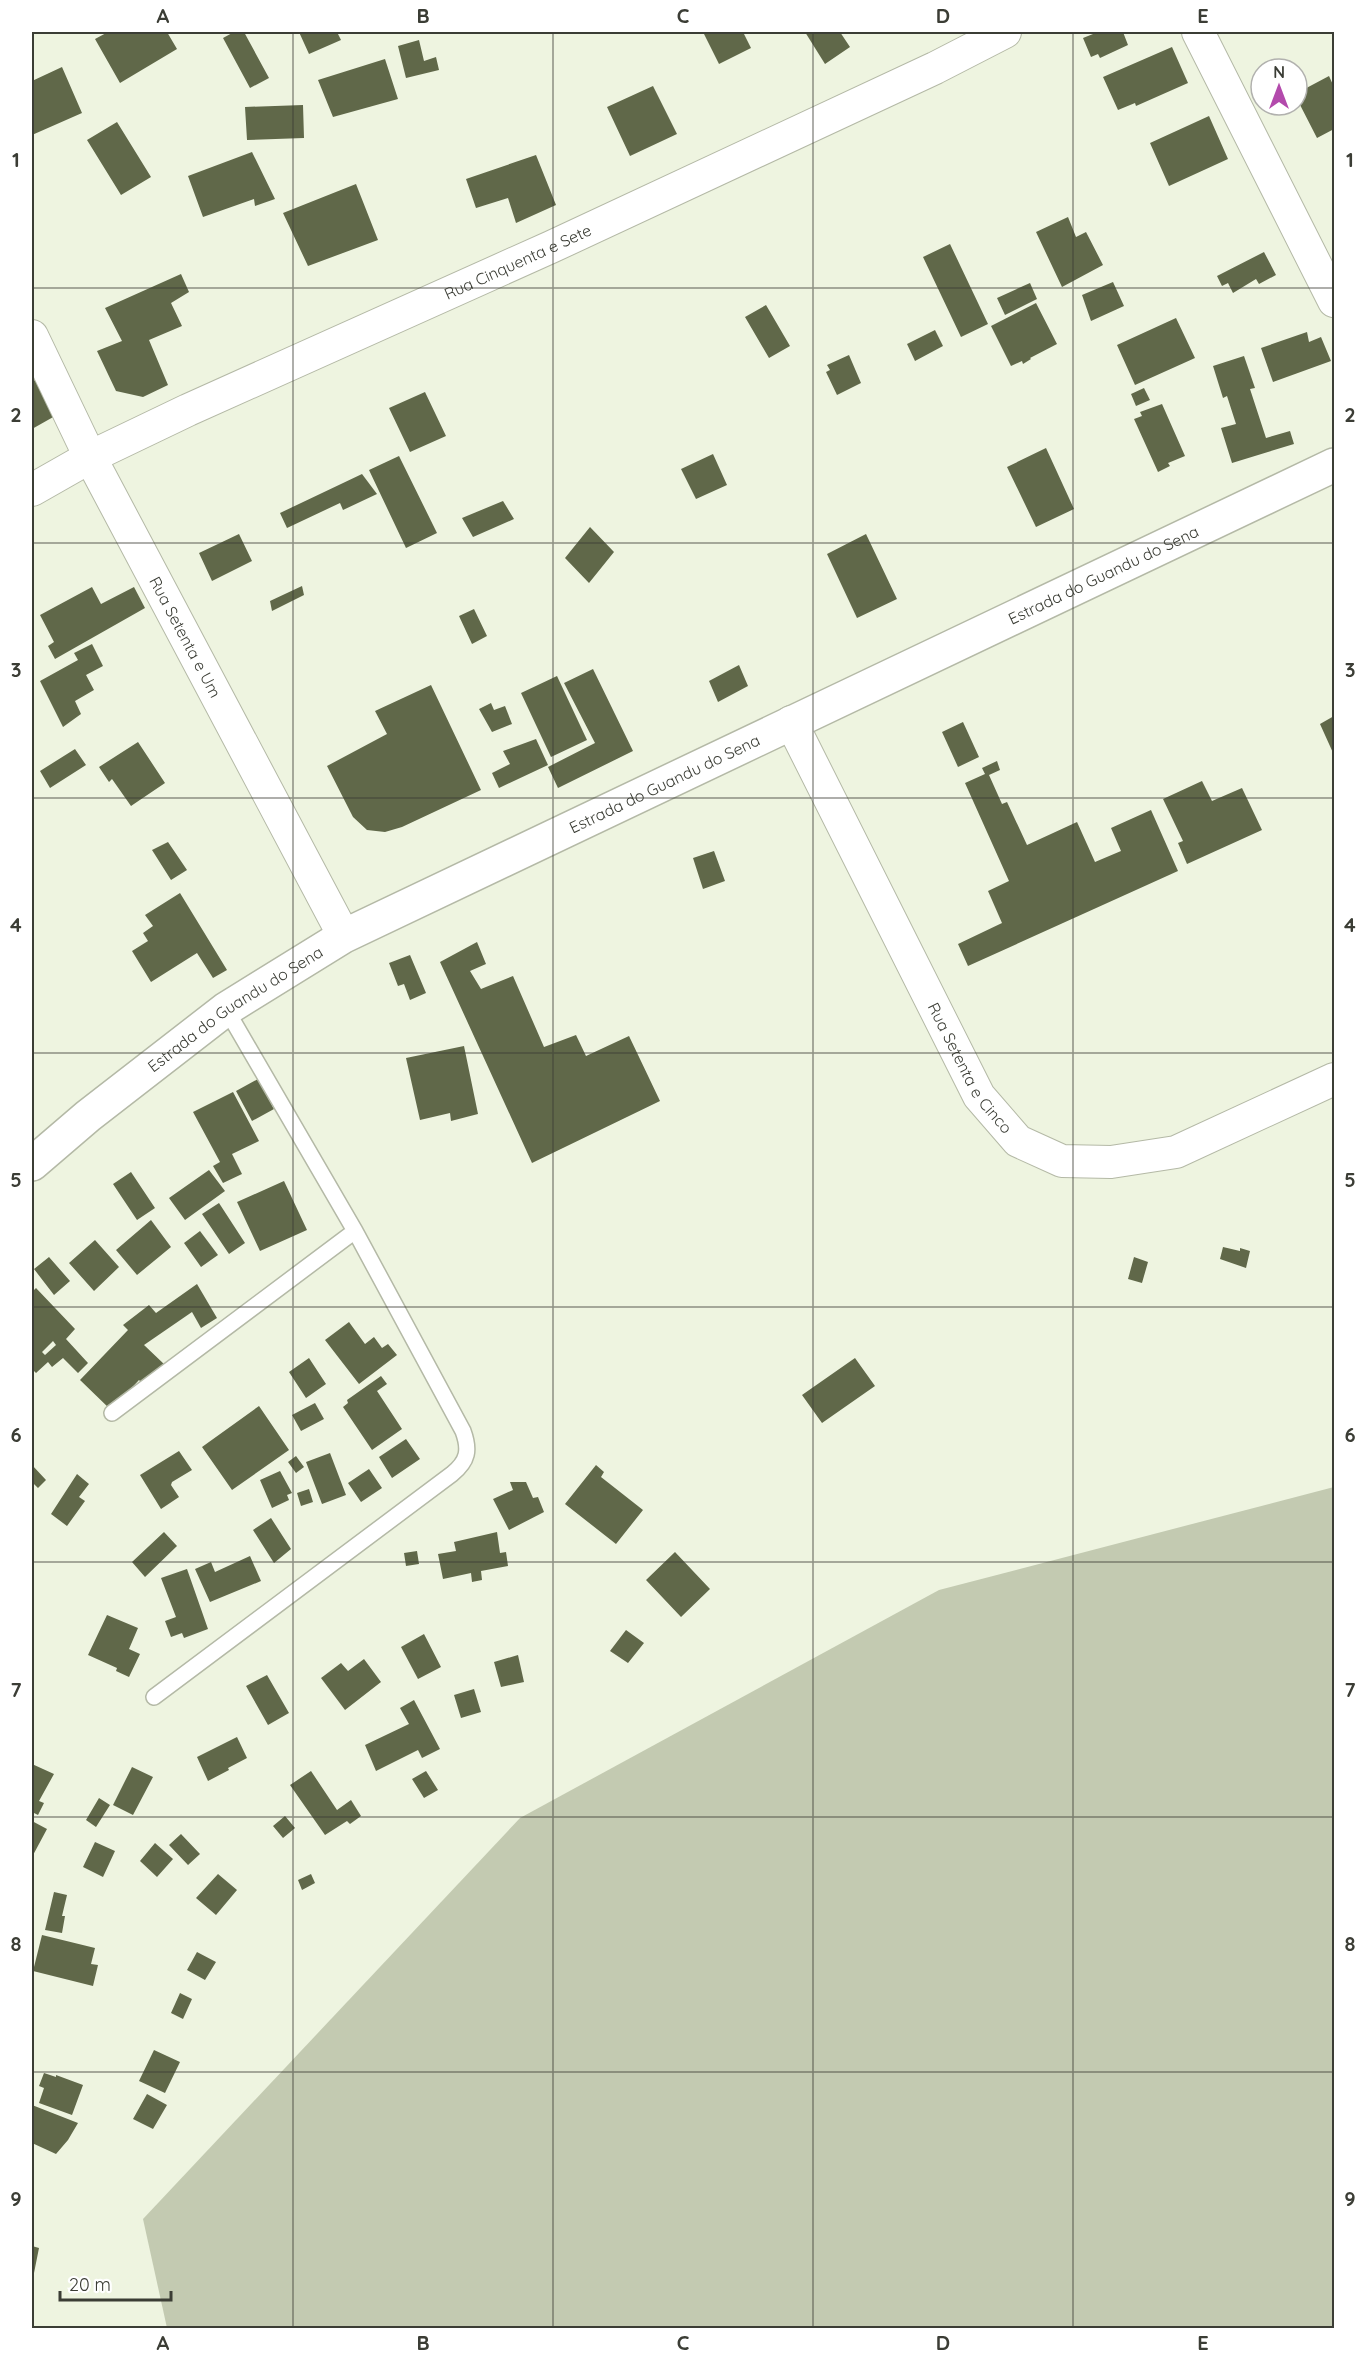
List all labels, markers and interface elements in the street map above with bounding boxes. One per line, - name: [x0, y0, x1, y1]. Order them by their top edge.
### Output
- text: A: [157, 3, 170, 28]
- text: B: [416, 3, 430, 28]
- text: C: [677, 3, 690, 28]
- text: D: [936, 3, 950, 28]
- text: E: [1197, 3, 1209, 28]
- north arrow: [1249, 57, 1309, 117]
- text: N: [1273, 62, 1285, 82]
- text: 1: [12, 147, 20, 172]
- text: 1: [1346, 147, 1354, 172]
- street label: Rua Cinquenta e Sete: [441, 220, 595, 304]
- text: 2: [10, 402, 22, 427]
- text: 2: [1344, 402, 1356, 427]
- street label: Estrada do Guandu do Sena: [1005, 521, 1202, 629]
- street label: Rua Setenta e Um: [145, 573, 226, 701]
- text: 3: [11, 657, 21, 682]
- text: 3: [1345, 657, 1355, 682]
- street label: Estrada do Guandu do Sena: [566, 730, 763, 837]
- text: 4: [10, 912, 22, 937]
- text: 4: [1344, 912, 1356, 937]
- street label: Estrada do Guandu do Sena: [143, 942, 326, 1076]
- street label: Rua Setenta e Cinco: [924, 999, 1017, 1137]
- text: 5: [10, 1167, 22, 1192]
- text: 5: [1344, 1167, 1356, 1192]
- text: 6: [10, 1422, 22, 1447]
- text: 6: [1344, 1422, 1356, 1447]
- text: 7: [11, 1677, 22, 1702]
- text: 7: [1345, 1677, 1356, 1702]
- text: 8: [11, 1931, 22, 1956]
- text: 8: [1345, 1931, 1356, 1956]
- text: 9: [10, 2186, 22, 2211]
- text: 9: [1344, 2186, 1356, 2211]
- scale bar: [60, 2264, 171, 2302]
- text: 20 m: [69, 2273, 111, 2296]
- text: A: [157, 2330, 170, 2355]
- text: B: [416, 2330, 430, 2355]
- text: C: [677, 2330, 690, 2355]
- text: D: [936, 2330, 950, 2355]
- text: E: [1197, 2330, 1209, 2355]

